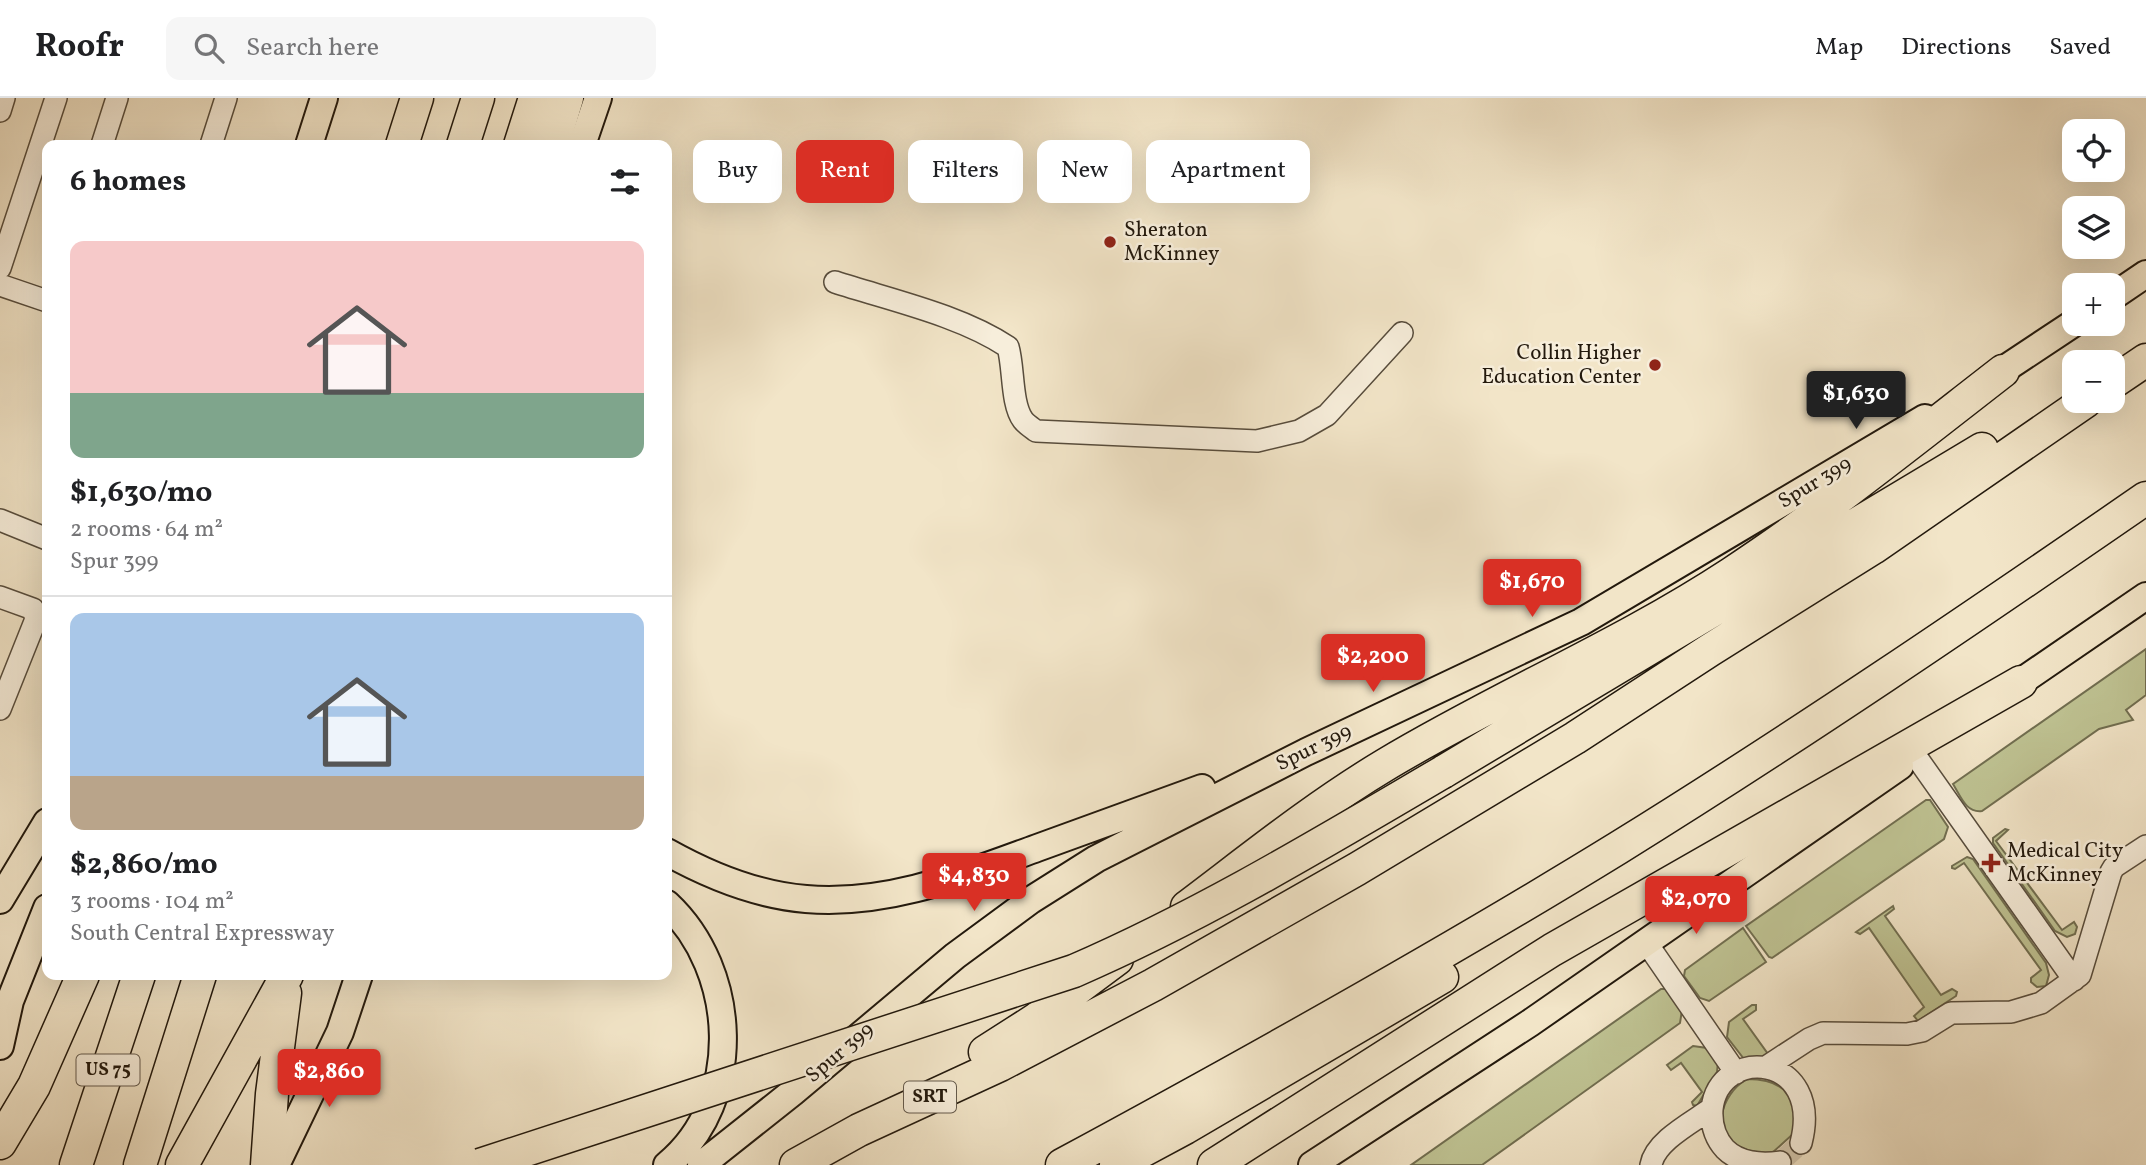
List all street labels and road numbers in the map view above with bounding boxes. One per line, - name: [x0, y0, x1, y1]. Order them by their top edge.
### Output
- street label: Spur 399: [1773, 450, 1857, 516]
- street label: Spur 399: [1271, 717, 1357, 779]
- street label: Spur 399: [800, 1016, 880, 1090]
- road number: US 75: [76, 1054, 140, 1086]
- road number: SRT: [904, 1082, 956, 1113]

